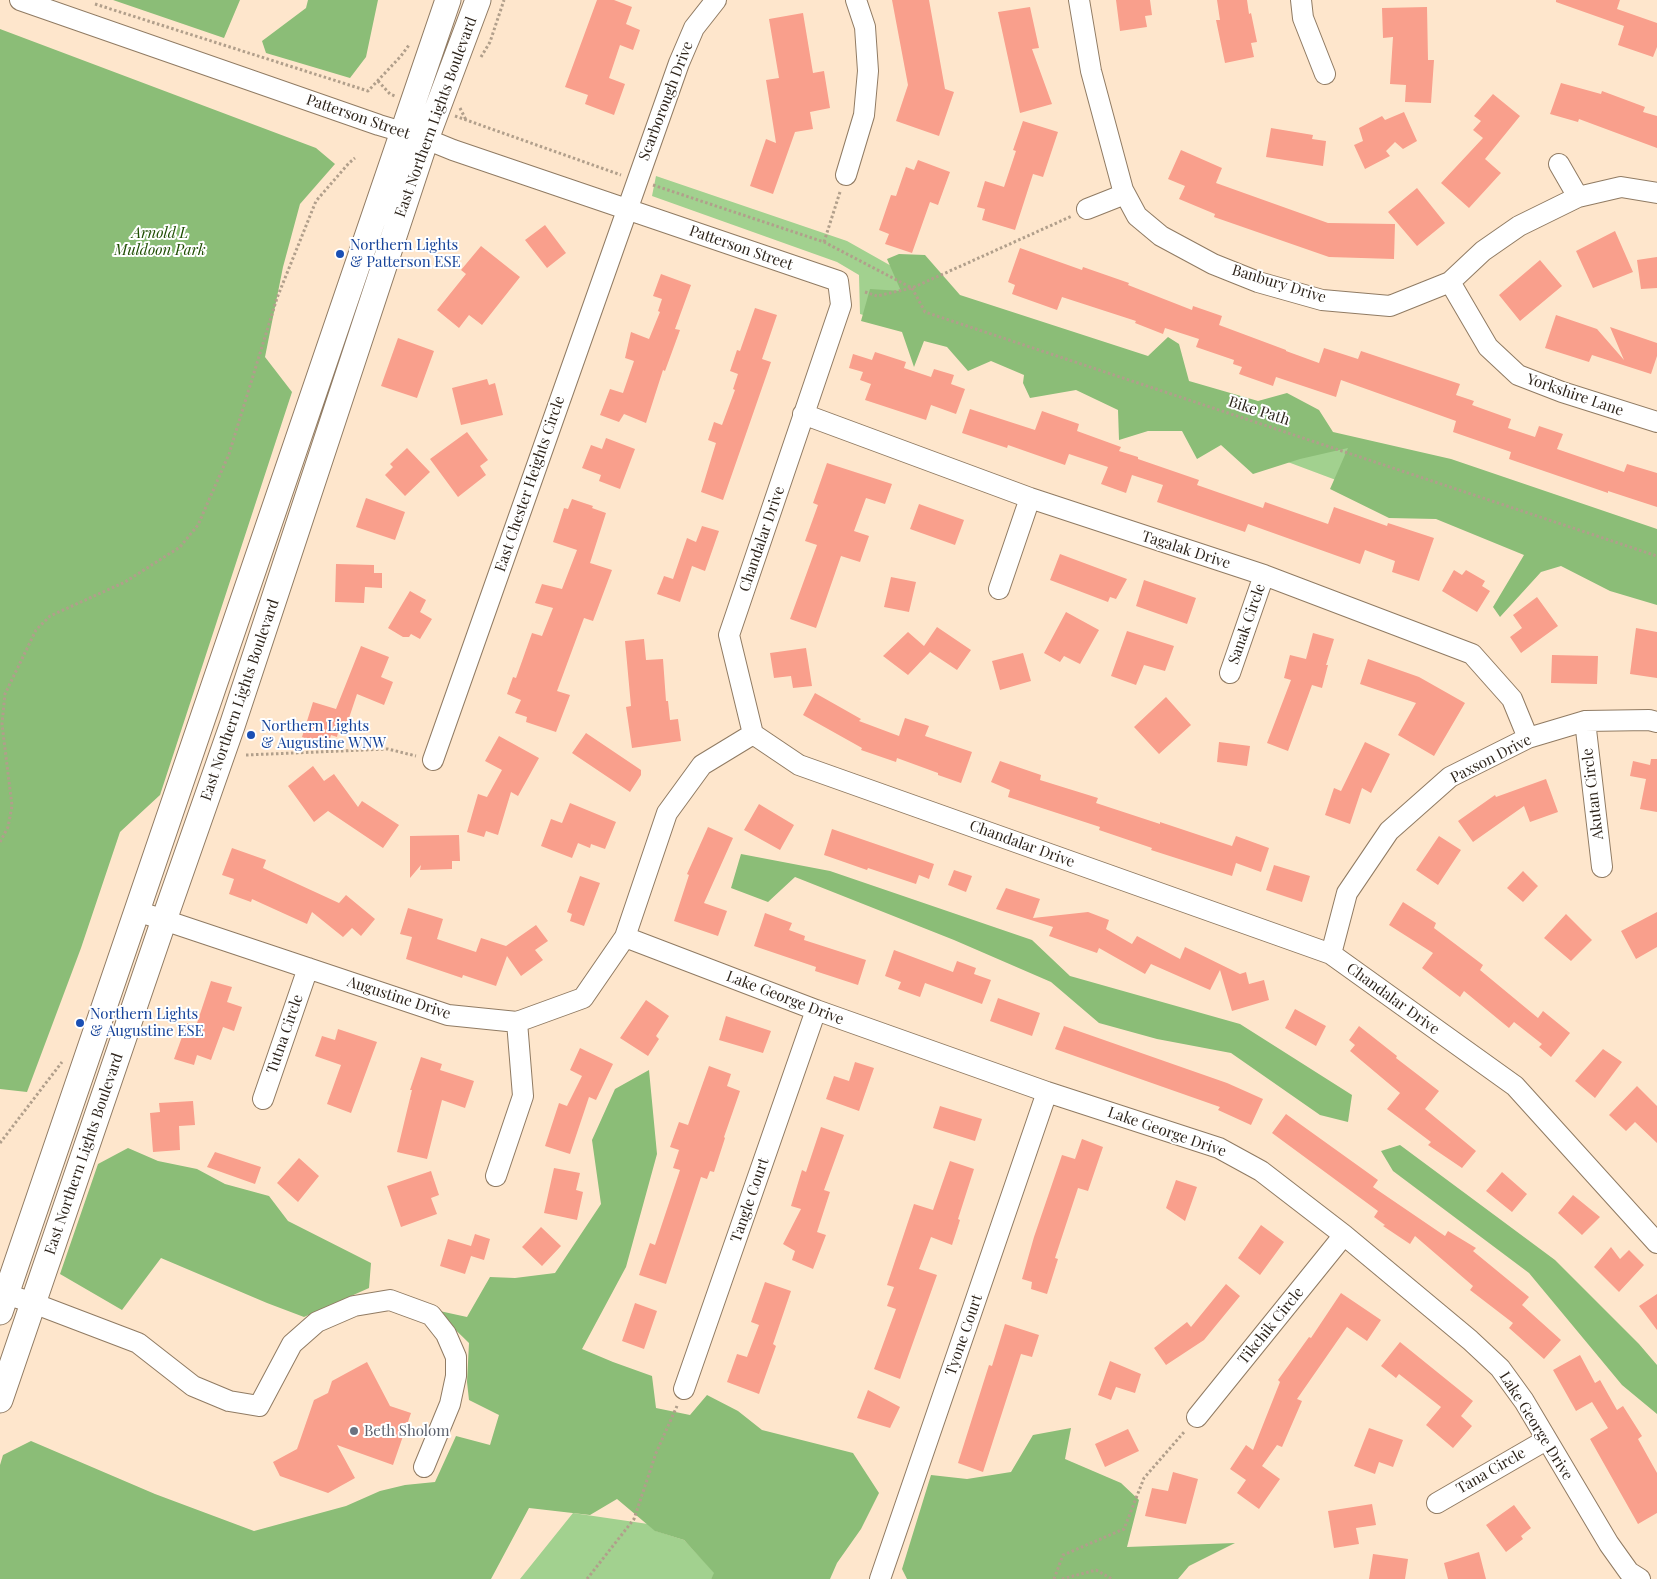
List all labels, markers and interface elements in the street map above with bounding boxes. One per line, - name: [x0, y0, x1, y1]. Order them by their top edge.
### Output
- street label: East Northern Lights Boulevard: [391, 14, 481, 220]
- street label: Scarborough Drive: [635, 39, 697, 163]
- street label: Patterson Street: [304, 91, 412, 143]
- street label: Patterson Street: [687, 222, 795, 274]
- park label: Arnold L Muldoon Park: [114, 224, 206, 259]
- place label: Northern Lights & Patterson ESE: [350, 236, 461, 271]
- marker: Northern Lights & Patterson ESE: [334, 248, 346, 260]
- street label: Banbury Drive: [1230, 261, 1328, 307]
- street label: Yorkshire Lane: [1524, 370, 1626, 420]
- street label: Bike Path: [1226, 393, 1292, 429]
- street label: East Chester Heights Circle: [491, 394, 569, 574]
- street label: Chandalar Drive: [735, 484, 789, 594]
- street label: Tagalak Drive: [1139, 527, 1233, 573]
- street label: Sanak Circle: [1225, 581, 1269, 667]
- street label: East Northern Lights Boulevard: [197, 597, 283, 803]
- place label: Northern Lights & Augustine WNW: [261, 717, 386, 752]
- marker: Northern Lights & Augustine WNW: [245, 729, 257, 741]
- street label: Paxson Drive: [1448, 731, 1534, 787]
- street label: Akutan Circle: [1578, 747, 1608, 841]
- street label: Chandalar Drive: [967, 817, 1077, 871]
- street label: Chandalar Drive: [1343, 959, 1443, 1039]
- street label: Lake George Drive: [724, 967, 846, 1029]
- street label: Augustine Drive: [345, 973, 453, 1023]
- street label: Tutna Circle: [263, 992, 307, 1076]
- place label: Northern Lights & Augustine ESE: [90, 1005, 204, 1040]
- marker: Northern Lights & Augustine ESE: [74, 1017, 86, 1029]
- street label: East Northern Lights Boulevard: [41, 1051, 127, 1257]
- street label: Lake George Drive: [1105, 1103, 1229, 1161]
- street label: Tangle Court: [727, 1155, 773, 1245]
- street label: Tikchik Circle: [1234, 1284, 1308, 1368]
- street label: Tyone Court: [942, 1292, 986, 1378]
- street label: Lake George Drive: [1495, 1369, 1577, 1483]
- place label: Beth Sholom: [364, 1422, 449, 1440]
- marker: Beth Sholom: [348, 1425, 360, 1437]
- street label: Tana Circle: [1453, 1444, 1529, 1498]

